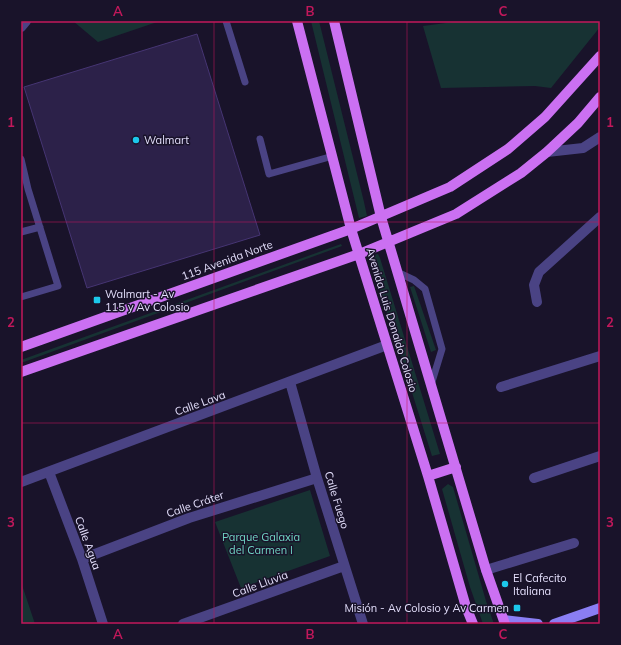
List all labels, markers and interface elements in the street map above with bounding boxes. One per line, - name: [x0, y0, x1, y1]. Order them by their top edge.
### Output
- text: A: [113, 3, 123, 19]
- text: B: [306, 3, 315, 19]
- text: C: [499, 3, 508, 19]
- text: 1: [7, 114, 15, 130]
- text: 1: [606, 114, 614, 130]
- place label: Walmart: [144, 133, 189, 147]
- marker: Walmart: [131, 135, 141, 145]
- street label: 115 Avenida Norte: [180, 237, 274, 283]
- street label: Avenida Luis Donaldo Colosio: [363, 246, 421, 394]
- place label: Walmart - Av 115 y Av Colosio: [105, 287, 190, 314]
- marker: Walmart - Av 115 y Av Colosio: [92, 295, 102, 305]
- text: 2: [7, 314, 15, 330]
- text: 2: [606, 314, 614, 330]
- street label: Calle Lava: [173, 387, 227, 419]
- street label: Calle Fuego: [322, 470, 352, 530]
- street label: Calle Cráter: [164, 488, 226, 520]
- text: 3: [7, 514, 15, 530]
- street label: Calle Agua: [72, 514, 104, 572]
- text: 3: [606, 514, 614, 530]
- park label: Parque Galaxia del Carmen I: [222, 530, 300, 557]
- street label: Calle Lluvia: [230, 567, 290, 601]
- place label: El Cafecito Italiana: [513, 571, 567, 598]
- marker: El Cafecito Italiana: [500, 579, 510, 589]
- place label: Misión - Av Colosio y Av Carmen: [344, 601, 509, 615]
- marker: Misión - Av Colosio y Av Carmen: [512, 603, 522, 613]
- text: A: [113, 626, 123, 642]
- text: B: [306, 626, 315, 642]
- text: C: [499, 626, 508, 642]

